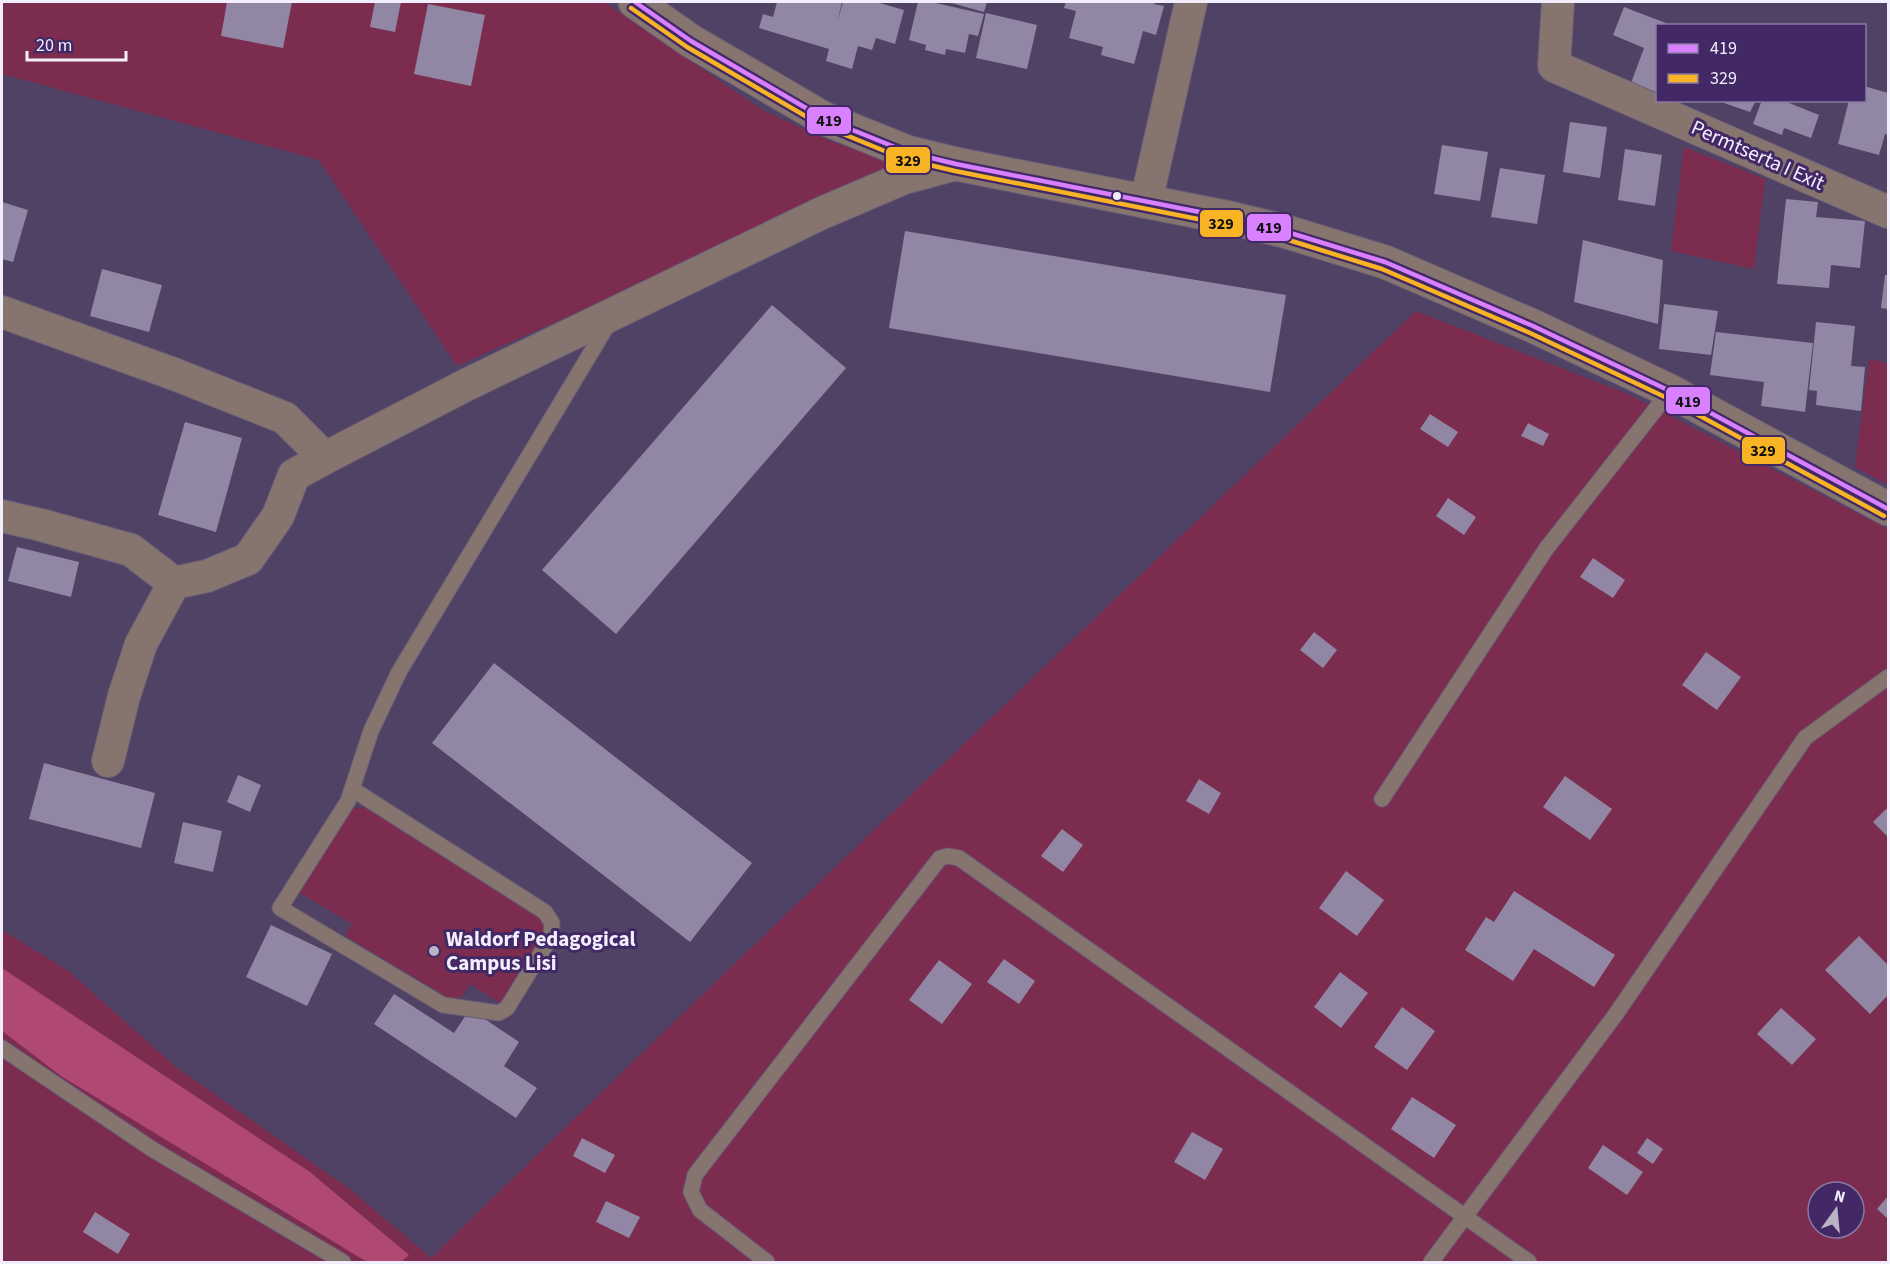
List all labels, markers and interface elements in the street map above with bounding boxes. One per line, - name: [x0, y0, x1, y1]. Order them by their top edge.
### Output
- scale bar: [27, 24, 126, 62]
- legend: [1656, 24, 1866, 102]
- text: 20 m: [36, 33, 72, 58]
- text: 419: [1710, 36, 1737, 61]
- text: 329: [1710, 66, 1737, 91]
- line badge: 419: [806, 106, 852, 135]
- text: 419: [816, 110, 842, 132]
- street label: Permtserta I Exit: [1687, 112, 1829, 198]
- line badge: 329: [885, 146, 931, 174]
- text: 329: [895, 150, 921, 172]
- unlabelled marker: [1111, 190, 1123, 202]
- line badge: 329: [1199, 209, 1244, 238]
- text: 329: [1208, 213, 1234, 235]
- line badge: 419: [1246, 213, 1292, 242]
- text: 419: [1256, 217, 1282, 239]
- line badge: 419: [1665, 386, 1711, 415]
- text: 419: [1675, 391, 1701, 413]
- line badge: 329: [1741, 436, 1786, 465]
- text: 329: [1750, 440, 1776, 462]
- place label: Waldorf Pedagogical Campus Lisi: [446, 924, 636, 978]
- marker: Waldorf Pedagogical Campus Lisi: [427, 944, 441, 958]
- north arrow: [1806, 1180, 1866, 1240]
- text: N: [1832, 1184, 1848, 1208]

